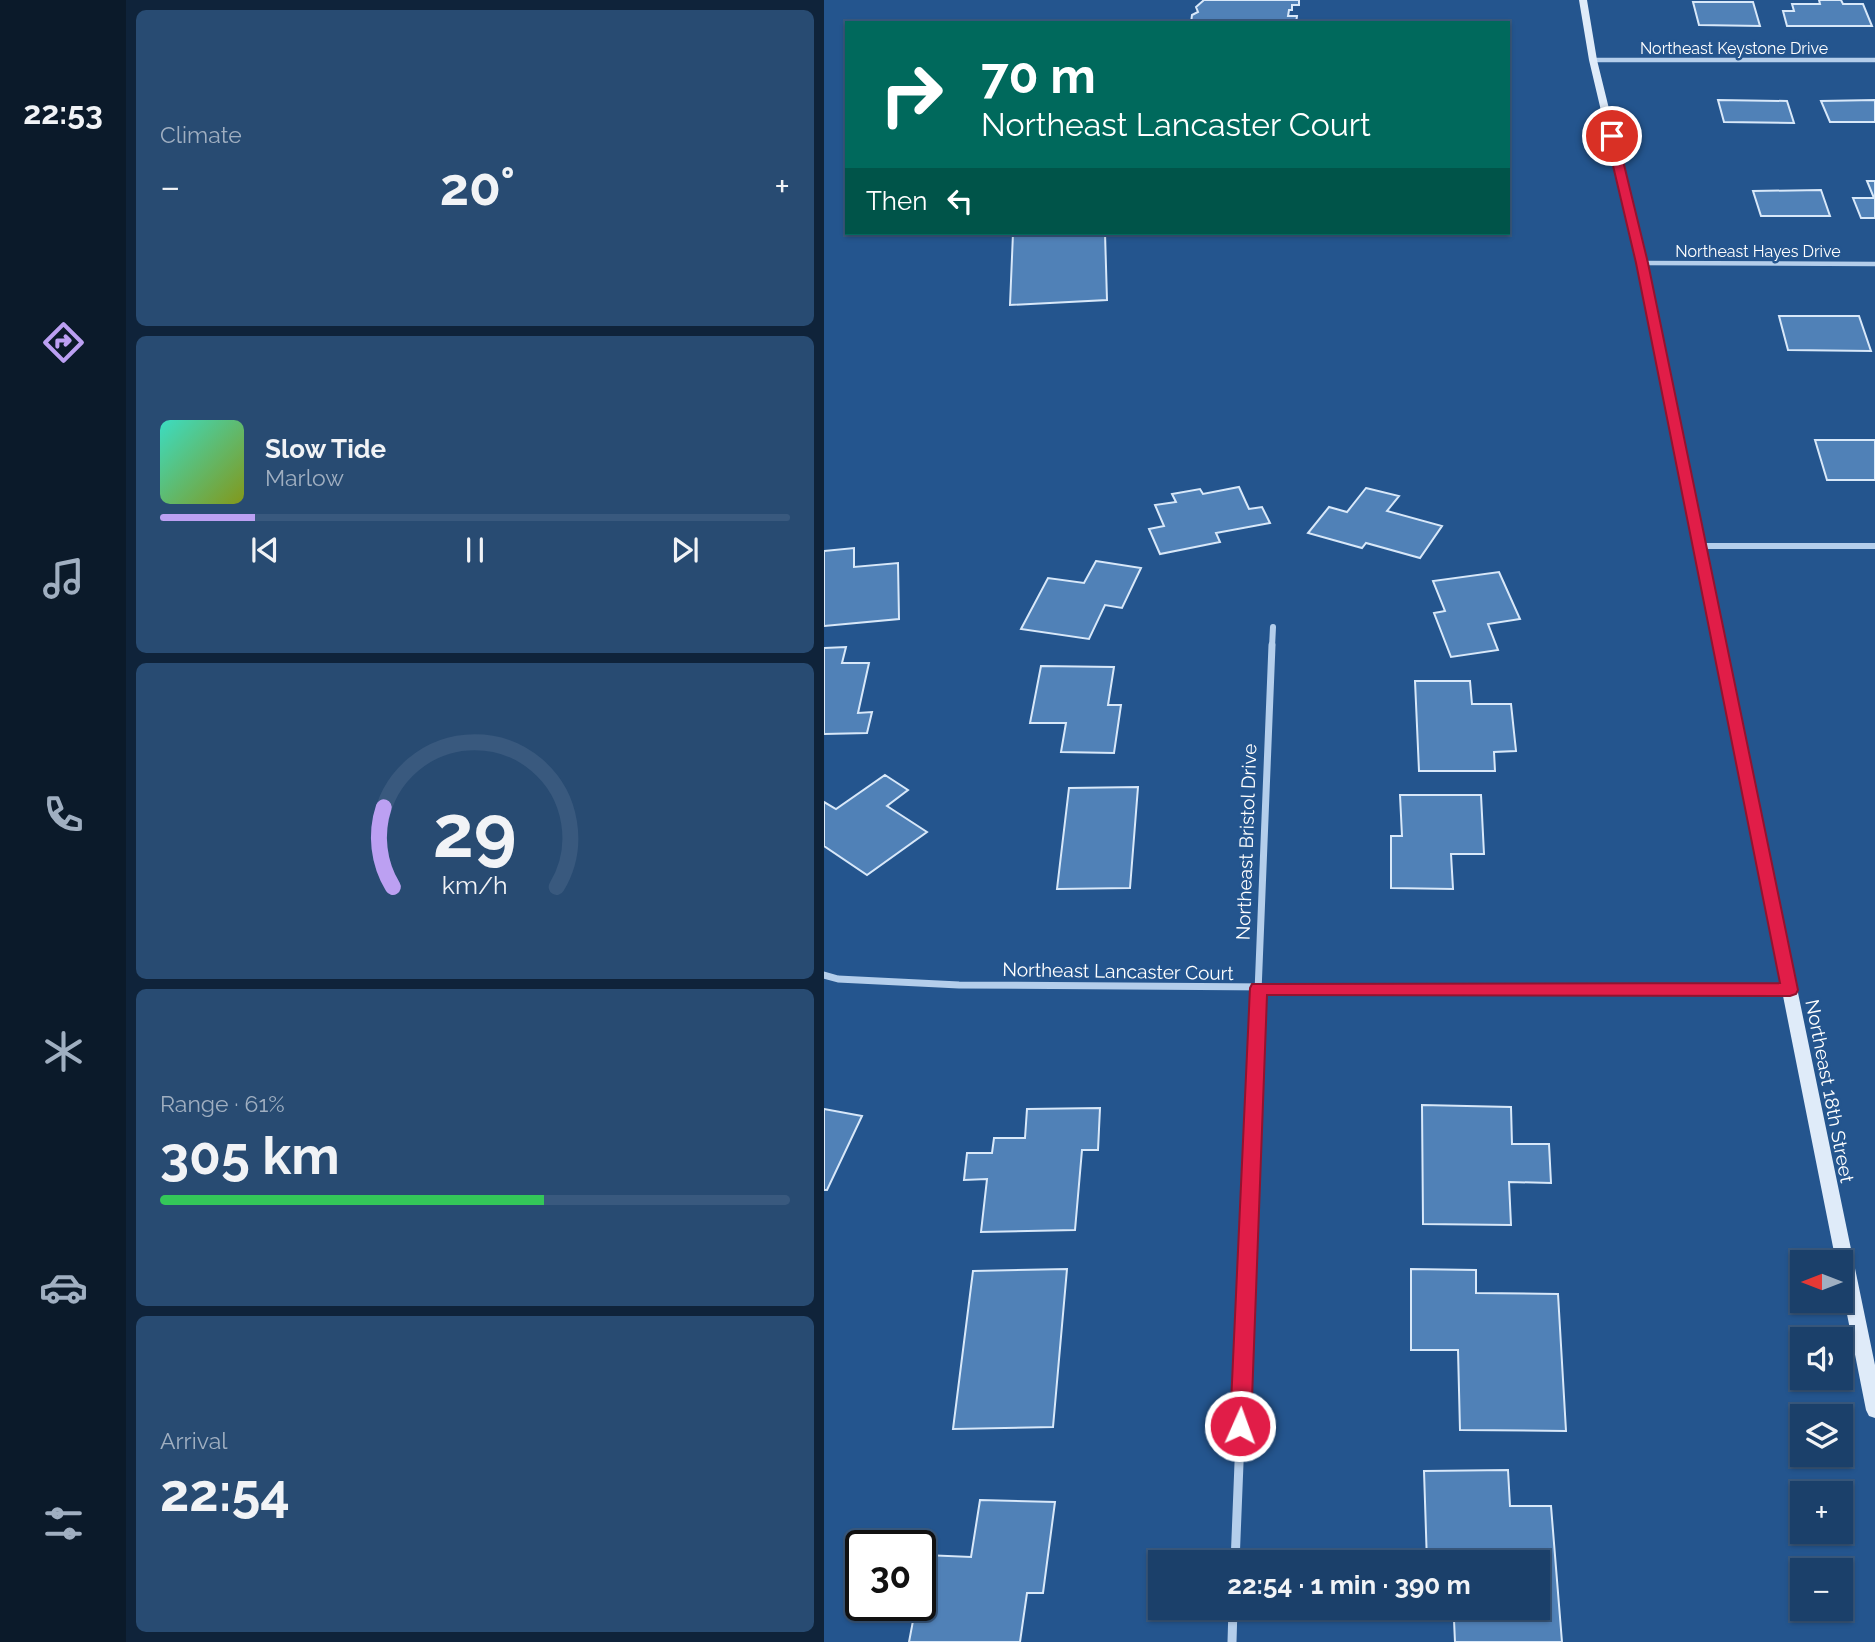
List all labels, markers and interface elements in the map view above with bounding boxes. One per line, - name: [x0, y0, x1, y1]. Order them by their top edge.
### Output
- street label: Northeast Keystone Drive: [1640, 39, 1828, 58]
- text: 70 m: [981, 47, 1096, 104]
- icon: right: [866, 49, 957, 140]
- text: 22:53: [23, 94, 103, 131]
- text: Northeast Lancaster Court: [981, 106, 1371, 143]
- pin: [1582, 106, 1642, 166]
- icon: arrive: [1593, 117, 1631, 155]
- text: Climate: [160, 121, 242, 148]
- text: 20°: [440, 156, 515, 217]
- text: −: [160, 164, 180, 209]
- text: +: [774, 164, 790, 209]
- icon: left: [941, 182, 979, 220]
- text: Then: [866, 186, 927, 216]
- street label: Northeast Hayes Drive: [1675, 242, 1841, 261]
- icon: directions: [39, 318, 88, 367]
- text: Slow Tide: [265, 434, 386, 464]
- text: Marlow: [265, 464, 344, 491]
- icon: previous: [246, 531, 284, 569]
- icon: pause: [456, 531, 494, 569]
- icon: next: [666, 531, 704, 569]
- icon: music: [39, 554, 88, 603]
- street label: Northeast Bristol Drive: [1232, 743, 1260, 941]
- text: 29: [433, 789, 517, 874]
- icon: phone: [39, 790, 88, 839]
- text: km/h: [442, 870, 508, 900]
- street label: Northeast Lancaster Court: [1002, 958, 1234, 984]
- street label: Northeast 18th Street: [1801, 998, 1859, 1185]
- icon: climate: [39, 1027, 88, 1076]
- text: Range · 61%: [160, 1090, 285, 1117]
- text: 305 km: [160, 1125, 340, 1186]
- north arrow: [1790, 1250, 1853, 1312]
- map controls: [1790, 1250, 1853, 1621]
- icon: car: [39, 1263, 88, 1312]
- button: sound: [1790, 1327, 1853, 1390]
- position arrow: [1203, 1389, 1277, 1463]
- button: layers: [1790, 1404, 1853, 1467]
- text: Arrival: [160, 1427, 227, 1454]
- text: 22:54: [160, 1462, 290, 1523]
- button: +: [1790, 1481, 1853, 1544]
- icon: filters: [39, 1499, 88, 1548]
- speed limit sign: 30: [845, 1530, 936, 1621]
- button: −: [1790, 1558, 1853, 1621]
- text: 22:54 · 1 min · 390 m: [1227, 1570, 1471, 1600]

